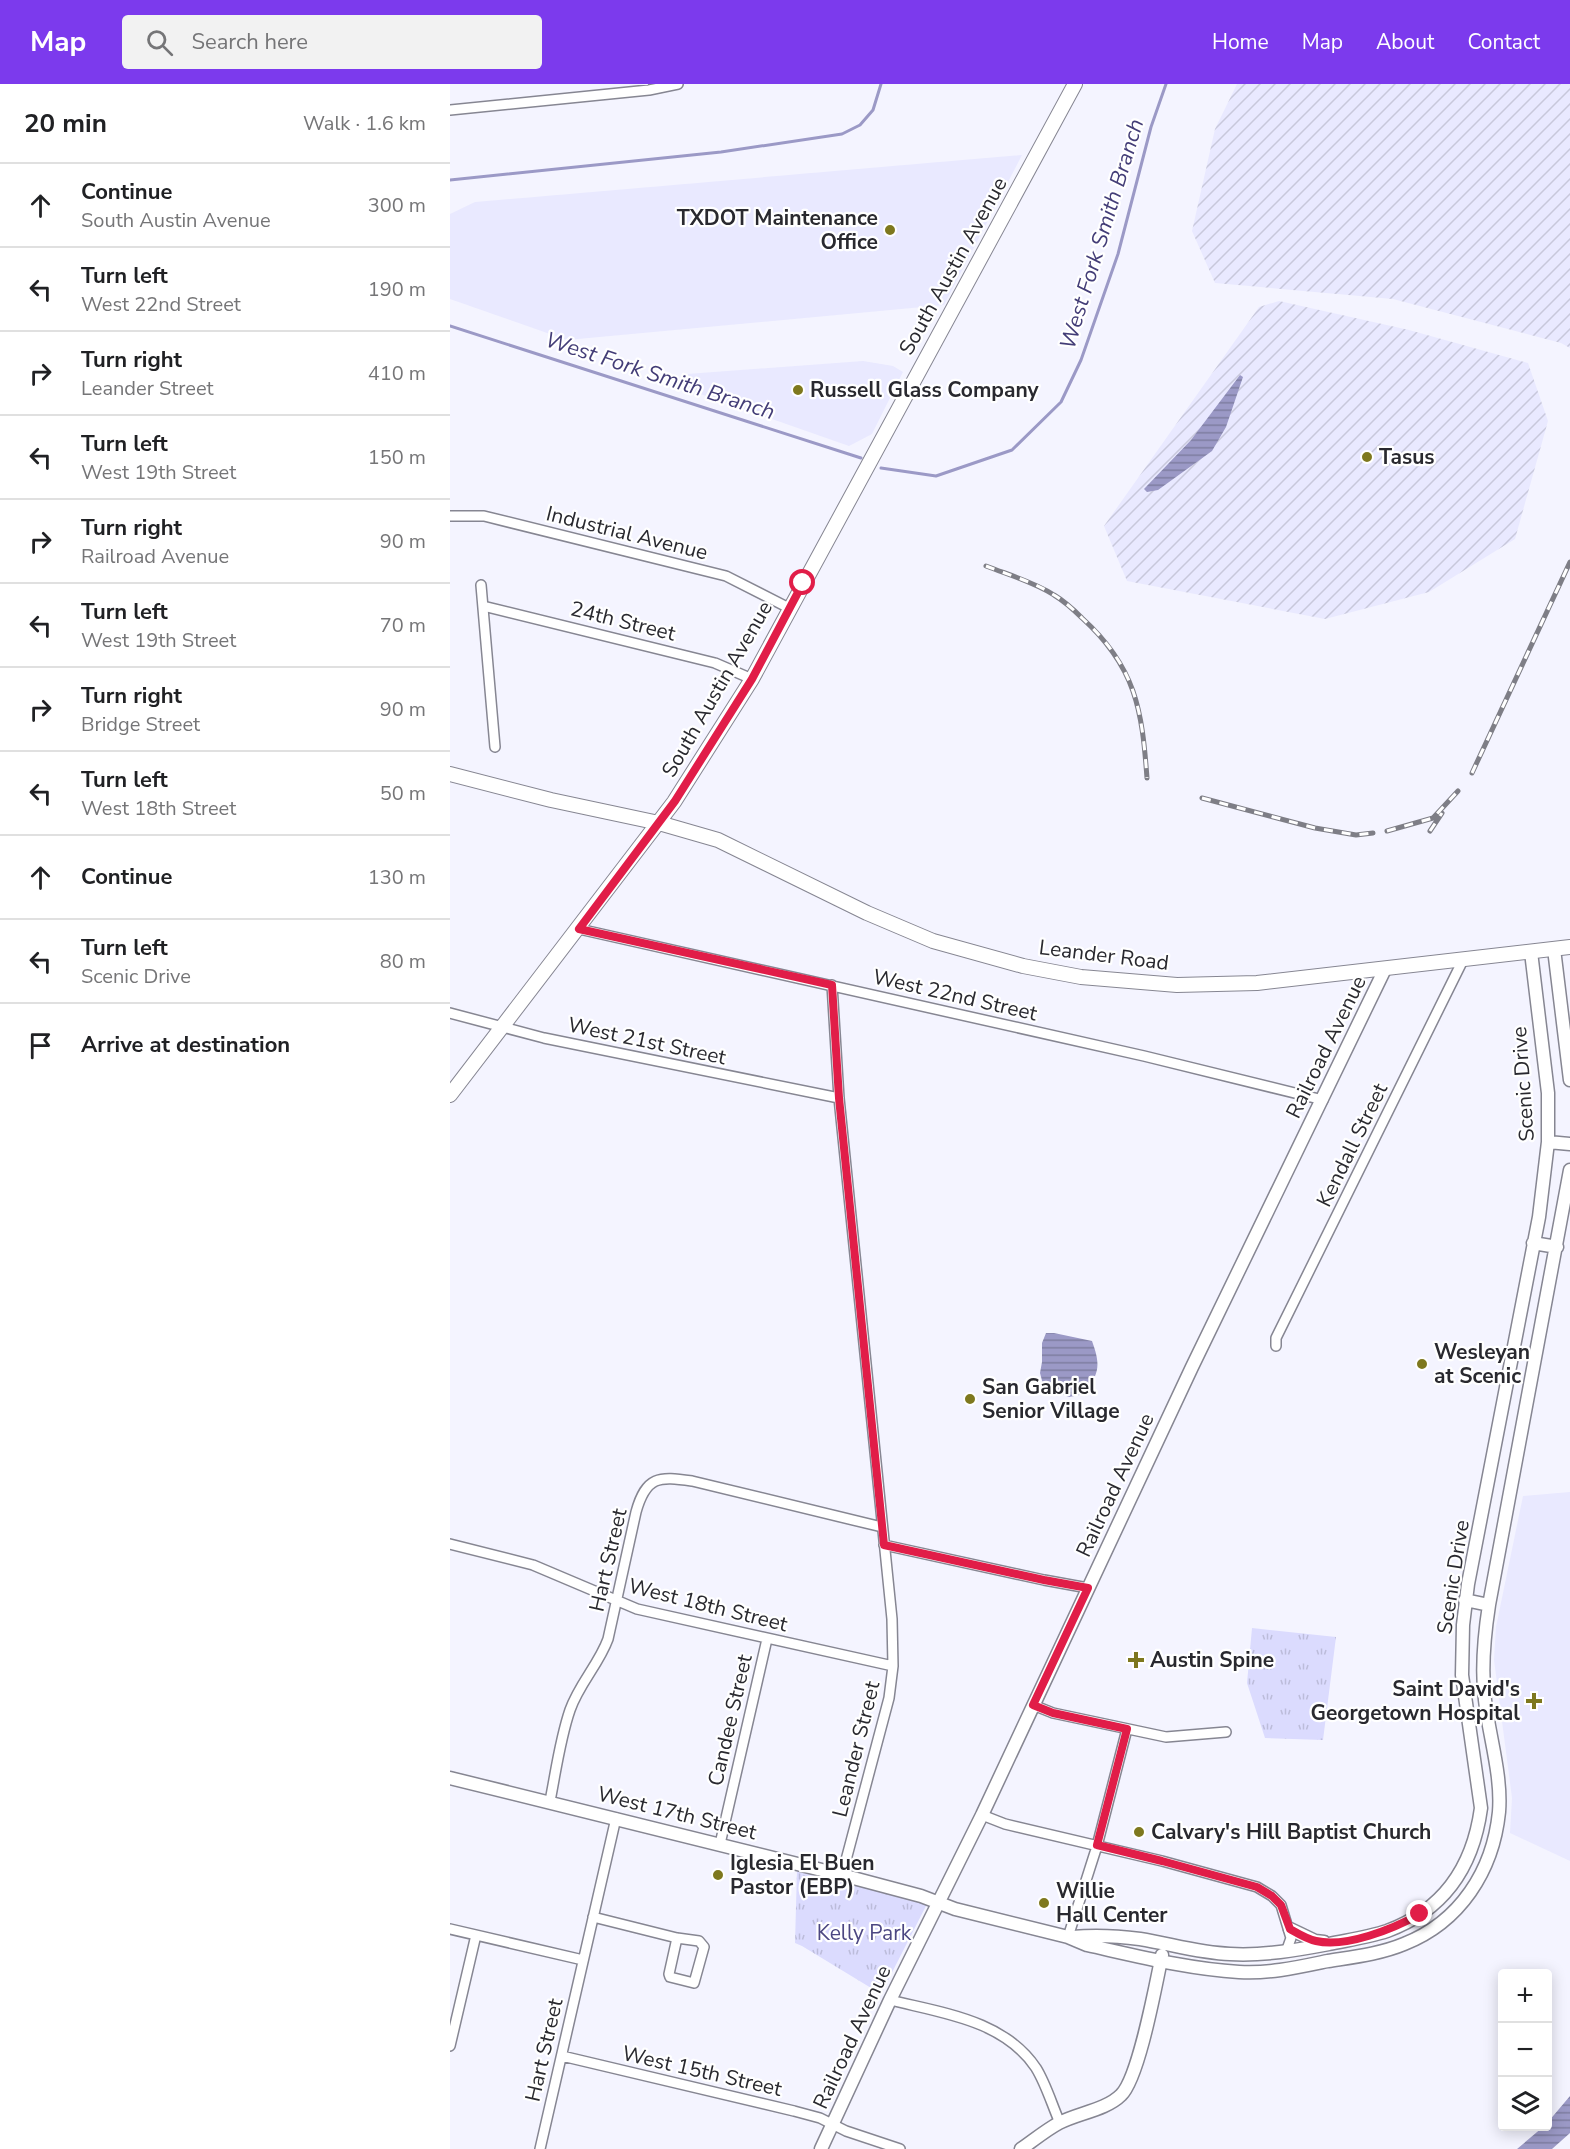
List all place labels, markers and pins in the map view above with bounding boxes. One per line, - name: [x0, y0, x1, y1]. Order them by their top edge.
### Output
- place label: TXDOT Maintenance Office: [677, 204, 878, 256]
- marker: TXDOT Maintenance Office: [883, 223, 897, 237]
- place label: Russell Glass Company: [810, 376, 1040, 404]
- marker: Russell Glass Company: [791, 383, 805, 397]
- place label: Tasus: [1379, 443, 1435, 471]
- marker: Tasus: [1360, 450, 1374, 464]
- place label: Wesleyan at Scenic: [1434, 1338, 1530, 1390]
- marker: Wesleyan at Scenic: [1415, 1357, 1429, 1371]
- place label: San Gabriel Senior Village: [982, 1373, 1120, 1425]
- marker: San Gabriel Senior Village: [963, 1392, 977, 1406]
- place label: Austin Spine: [1150, 1646, 1274, 1674]
- marker: Austin Spine: [1127, 1651, 1145, 1669]
- place label: Saint David's Georgetown Hospital: [1310, 1675, 1520, 1727]
- marker: Saint David's Georgetown Hospital: [1525, 1692, 1543, 1710]
- place label: Calvary's Hill Baptist Church: [1151, 1818, 1431, 1846]
- marker: Calvary's Hill Baptist Church: [1132, 1825, 1146, 1839]
- place label: Iglesia El Buen Pastor (EBP): [730, 1849, 875, 1901]
- marker: Iglesia El Buen Pastor (EBP): [711, 1868, 725, 1882]
- place label: Willie Hall Center: [1056, 1877, 1168, 1929]
- marker: Willie Hall Center: [1037, 1896, 1051, 1910]

